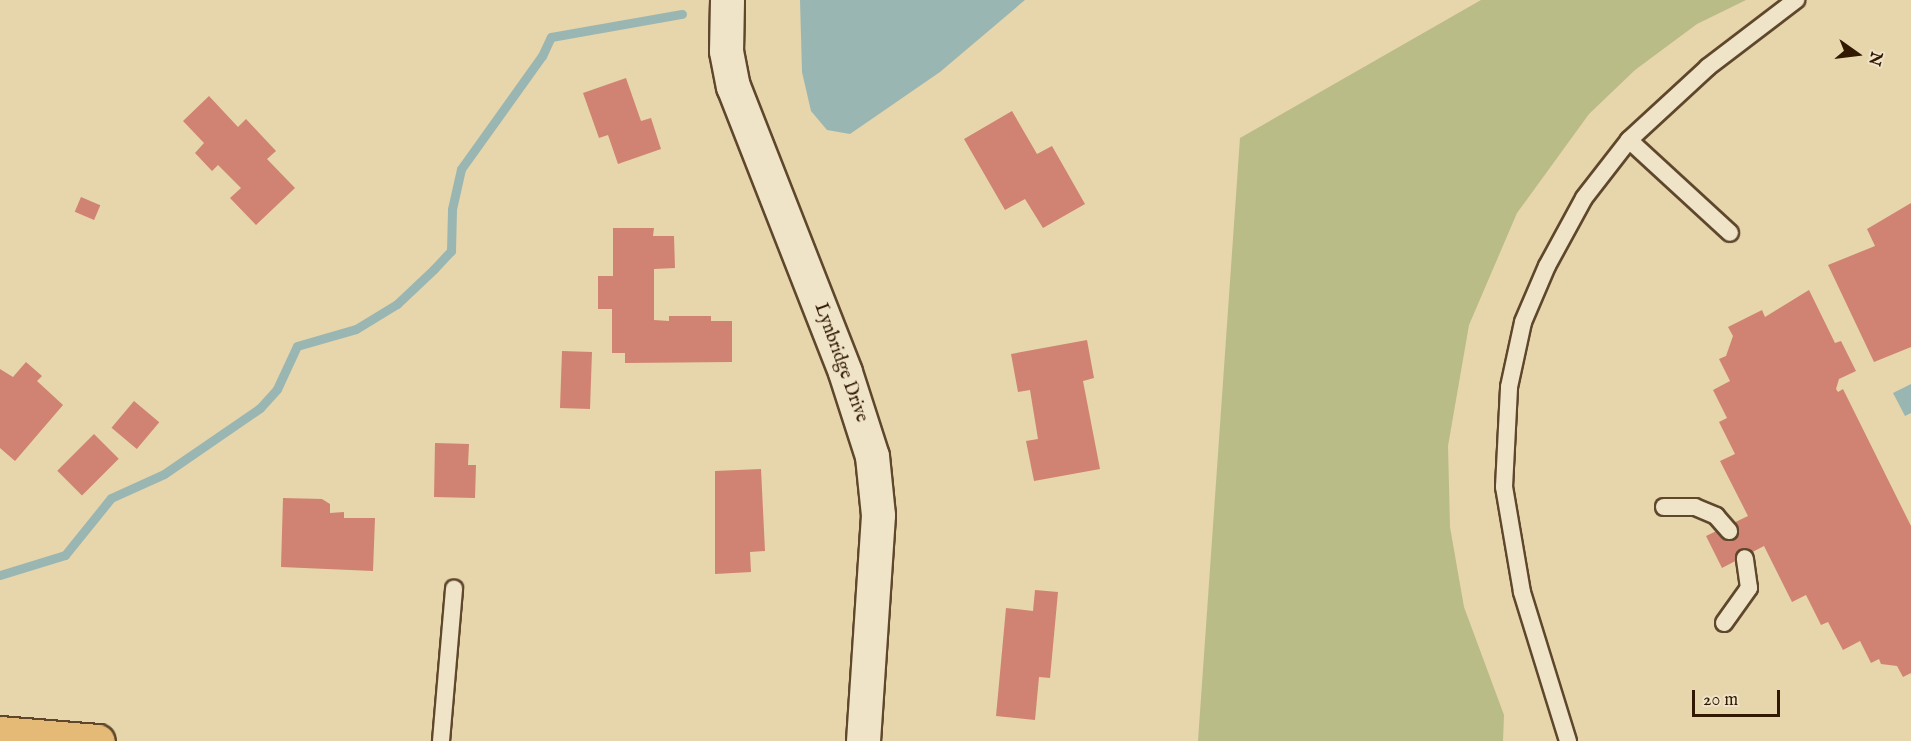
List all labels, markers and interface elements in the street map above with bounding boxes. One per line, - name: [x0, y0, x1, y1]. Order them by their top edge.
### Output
- north arrow: [1827, 24, 1887, 84]
- text: N: [1863, 49, 1886, 67]
- street label: Lynbridge Drive: [808, 300, 872, 426]
- scale bar: [1695, 678, 1784, 716]
- text: 20 m: [1703, 689, 1738, 712]

